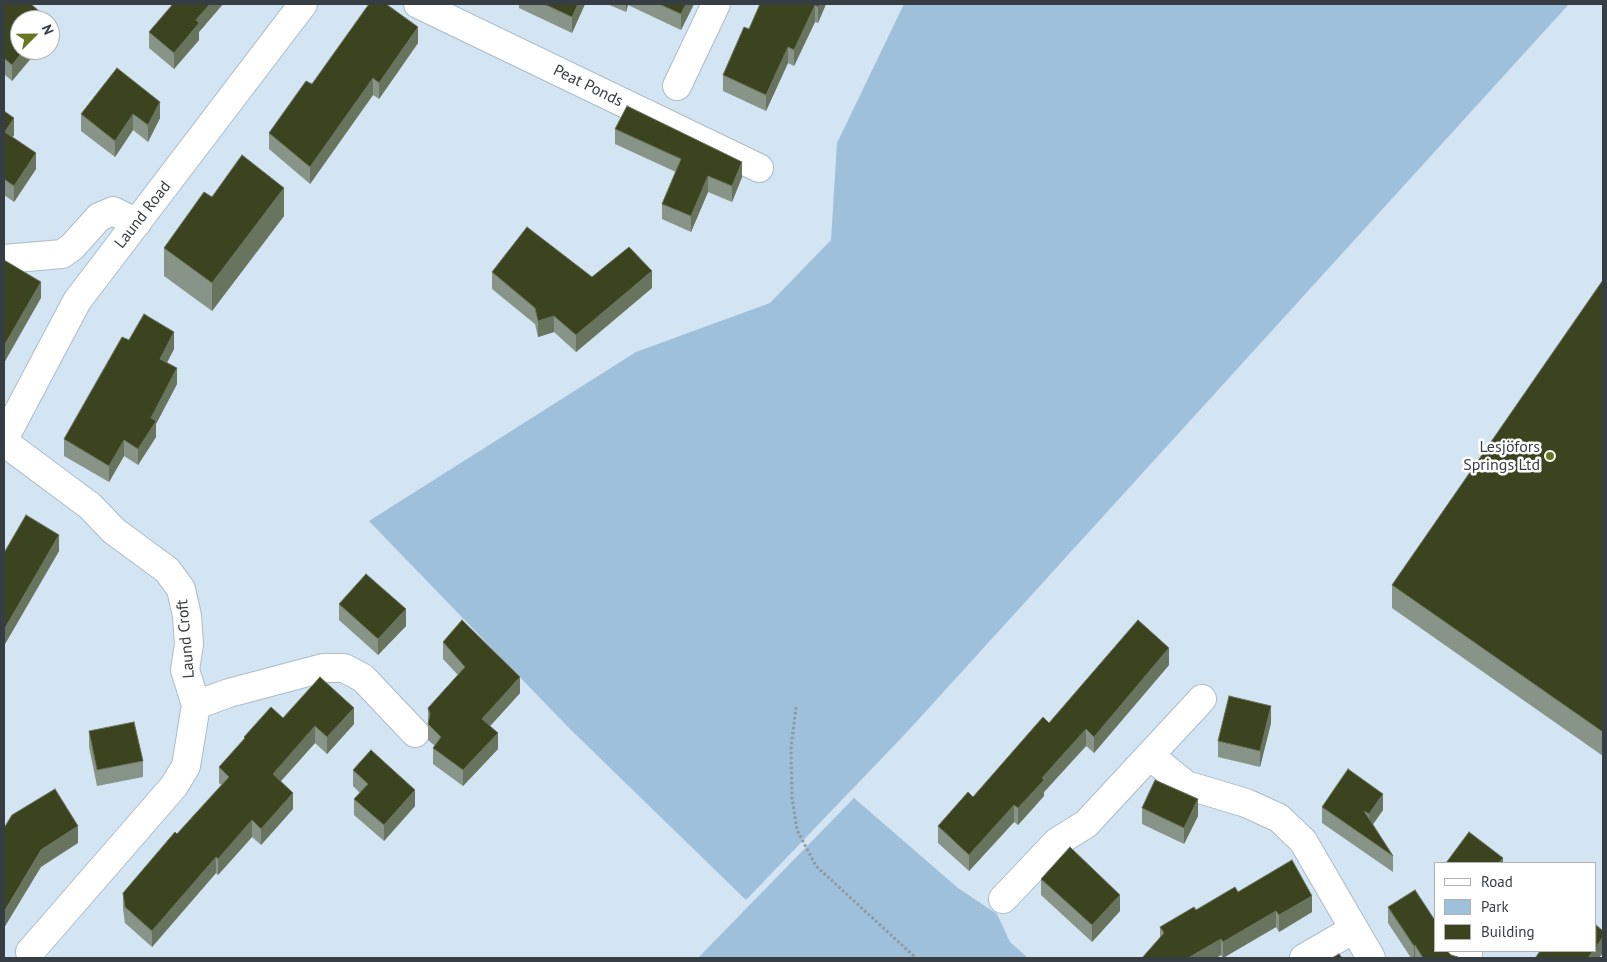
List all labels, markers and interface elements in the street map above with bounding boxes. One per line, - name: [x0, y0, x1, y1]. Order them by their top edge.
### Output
- north arrow: [10, 10, 60, 60]
- text: N: [38, 22, 58, 37]
- street label: Peat Ponds: [550, 61, 626, 111]
- street label: Laund Road: [111, 178, 175, 252]
- place label: Lesjöfors Springs Ltd: [1463, 437, 1540, 475]
- marker: Lesjöfors Springs Ltd: [1544, 450, 1556, 462]
- street label: Laund Croft: [173, 599, 199, 679]
- legend: [1434, 862, 1597, 952]
- text: Road: [1481, 872, 1513, 891]
- text: Park: [1481, 897, 1509, 916]
- text: Building: [1481, 922, 1535, 941]

